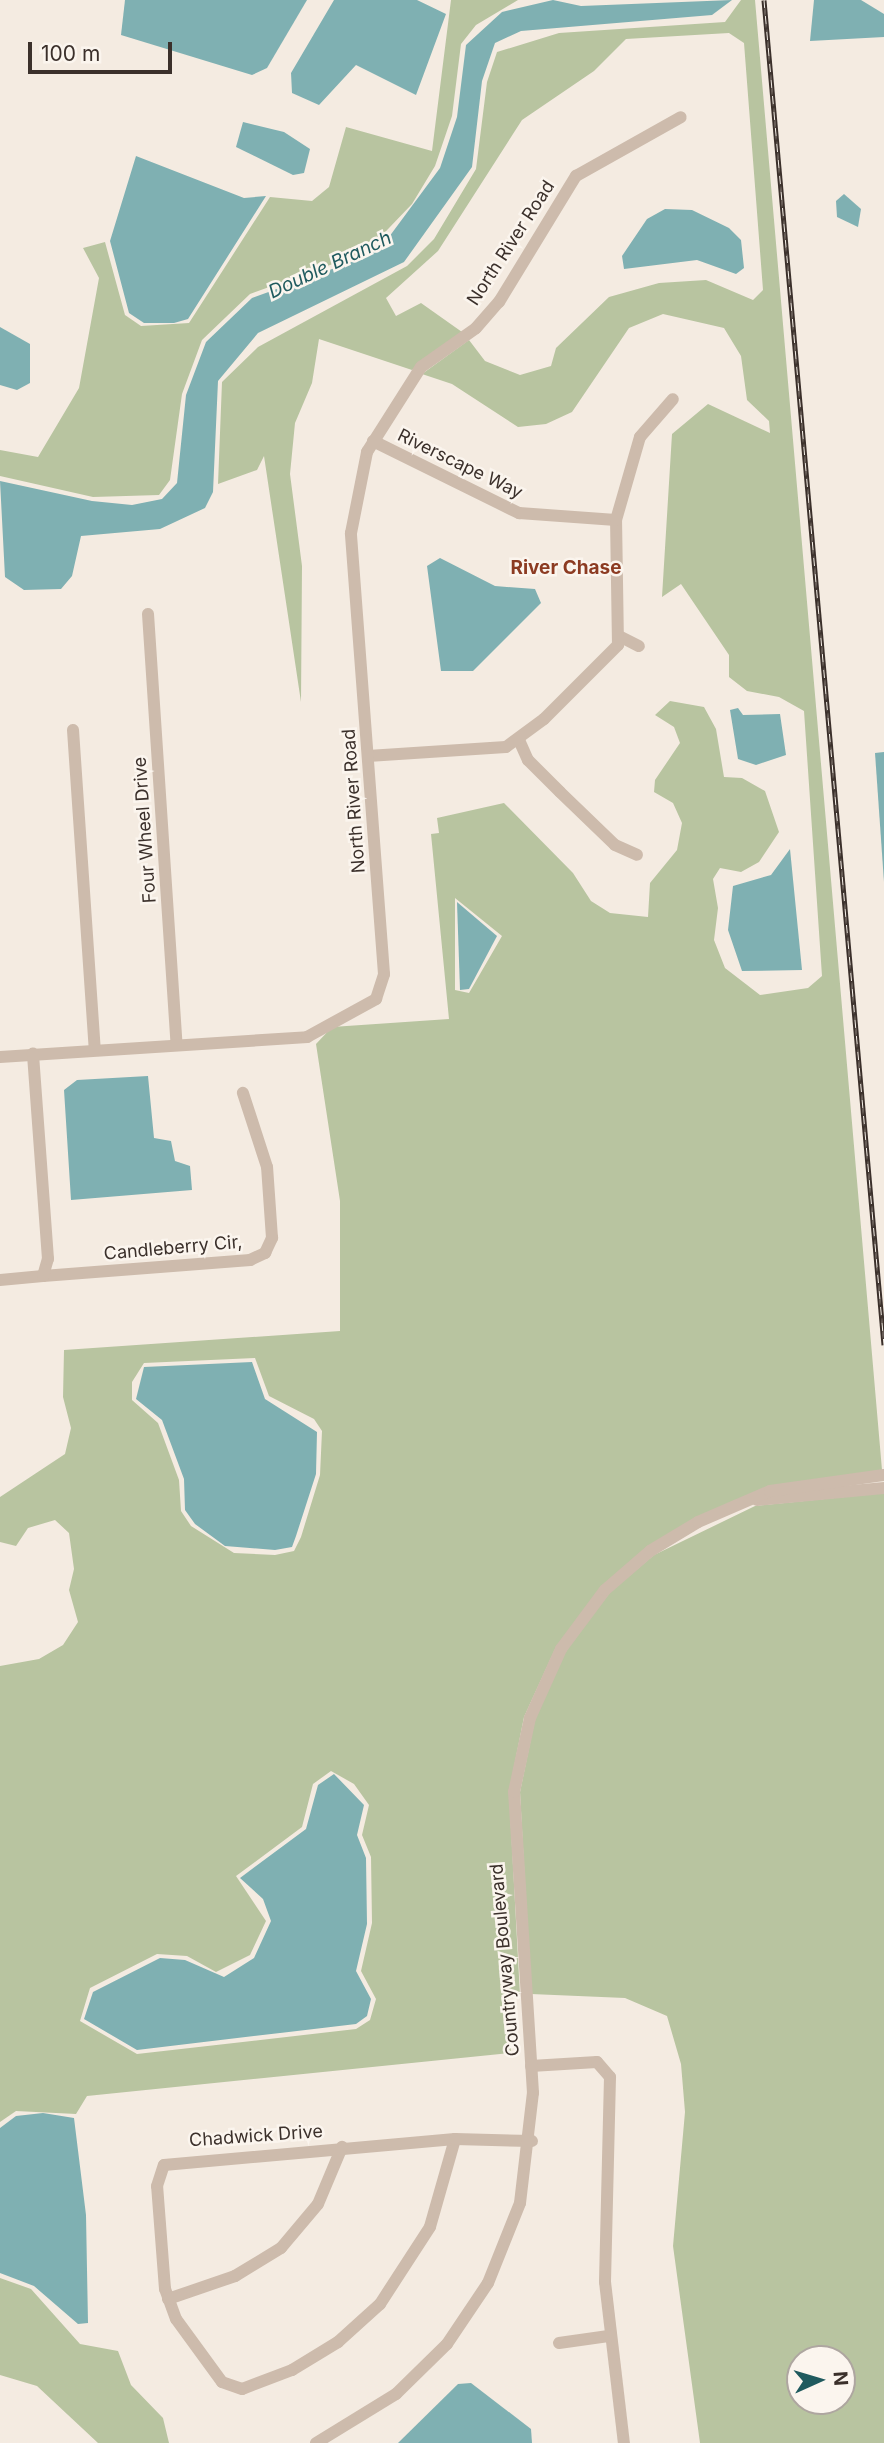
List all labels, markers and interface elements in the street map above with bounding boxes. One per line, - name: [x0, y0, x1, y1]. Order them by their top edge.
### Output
- scale bar: [32, 28, 175, 72]
- text: 100 m: [41, 41, 100, 66]
- street label: North River Road: [463, 177, 559, 309]
- water label: Double Branch: [265, 227, 395, 303]
- street label: Riverscape Way: [394, 424, 526, 504]
- district label: River Chase: [510, 557, 622, 579]
- street label: North River Road: [338, 728, 370, 874]
- street label: Four Wheel Drive: [129, 756, 161, 904]
- street label: Candleberry Cir,: [103, 1231, 243, 1265]
- street label: Countryway Boulevard: [486, 1863, 524, 2057]
- street label: Chadwick Drive: [188, 2121, 324, 2151]
- north arrow: [786, 2345, 856, 2415]
- text: N: [828, 2371, 852, 2387]

